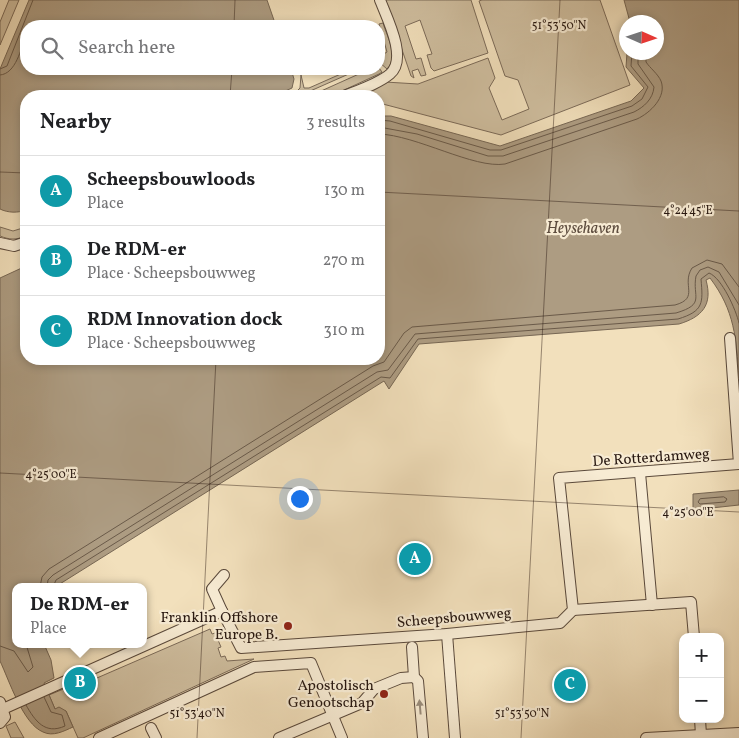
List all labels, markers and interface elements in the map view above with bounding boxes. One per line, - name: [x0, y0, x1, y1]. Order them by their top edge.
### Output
- north arrow: [619, 15, 664, 60]
- text: 51°53'50"N: [532, 18, 586, 34]
- search box: [20, 20, 385, 75]
- icon: search: [38, 34, 66, 62]
- text: Search here: [78, 35, 175, 61]
- text: Nearby: [40, 108, 111, 137]
- text: 3 results: [306, 112, 365, 134]
- text: Scheepsbouwloods: [87, 167, 255, 193]
- text: A: [50, 180, 62, 202]
- text: 130 m: [324, 180, 365, 202]
- text: Place: [87, 193, 124, 215]
- text: 4°24'45"E: [663, 203, 713, 219]
- water label: Heysehaven: [546, 218, 620, 240]
- text: De RDM-er: [87, 237, 186, 263]
- text: B: [51, 250, 61, 272]
- text: 270 m: [323, 250, 365, 272]
- text: Place · Scheepsbouwweg: [87, 263, 256, 285]
- text: RDM Innovation dock: [87, 307, 283, 333]
- text: C: [51, 320, 61, 342]
- text: 310 m: [324, 320, 365, 342]
- text: Place · Scheepsbouwweg: [87, 333, 256, 355]
- street label: De Rotterdamweg: [592, 444, 711, 473]
- text: 4°25'00"E: [25, 467, 77, 483]
- your location: [287, 486, 313, 512]
- text: 4°25'00"E: [662, 505, 714, 521]
- pin: A: [399, 540, 431, 578]
- popup: [12, 583, 147, 648]
- text: De RDM-er: [30, 592, 129, 618]
- street label: Scheepsbouwweg: [396, 603, 513, 634]
- place label: Franklin Offshore Europe B.: [161, 608, 278, 646]
- text: Place: [30, 618, 67, 640]
- marker: Franklin Offshore Europe B.: [282, 620, 294, 632]
- map controls: [679, 633, 724, 723]
- button: +: [679, 633, 724, 678]
- pin: B: [64, 664, 96, 702]
- pin: C: [554, 666, 586, 704]
- place label: Apostolisch Genootschap: [288, 676, 374, 714]
- button: −: [679, 678, 724, 723]
- marker: Apostolisch Genootschap: [378, 688, 390, 700]
- one-way arrow: [416, 698, 424, 714]
- text: 51°53'40"N: [169, 706, 225, 722]
- text: 51°53'50"N: [495, 706, 549, 722]

